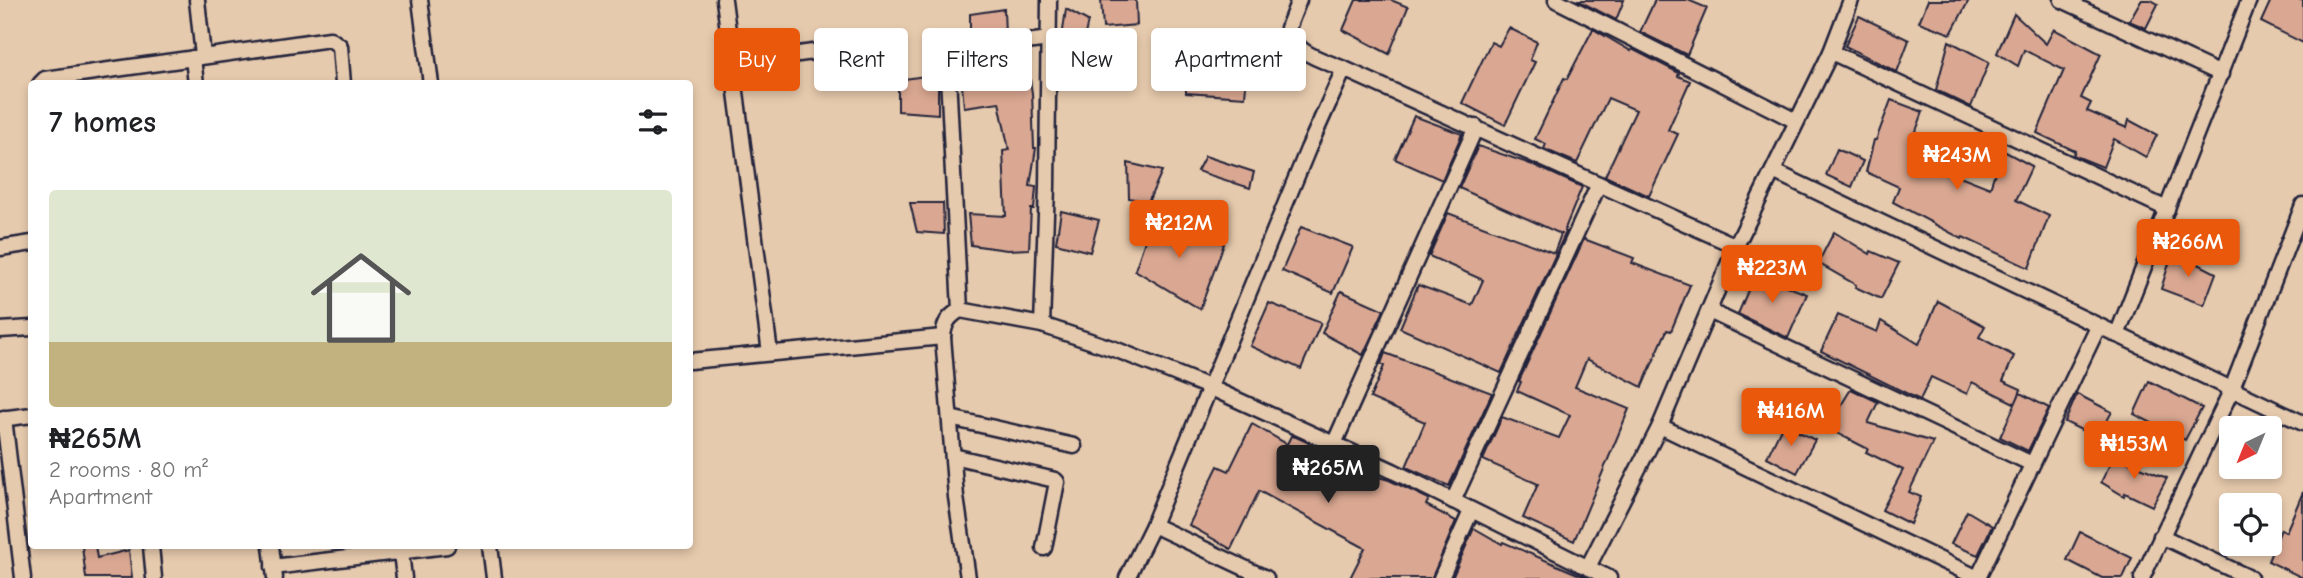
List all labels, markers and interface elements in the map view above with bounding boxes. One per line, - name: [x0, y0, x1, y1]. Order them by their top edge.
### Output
- chip: Buy: [714, 28, 800, 91]
- chip: Rent: [814, 28, 908, 91]
- chip: Filters: [922, 28, 1032, 91]
- chip: New: [1046, 28, 1137, 91]
- chip: Apartment: [1151, 28, 1306, 91]
- icon: filters: [634, 103, 672, 141]
- text: 7 homes: [49, 105, 156, 140]
- pin: ₦243M: [1908, 132, 2006, 192]
- text: ₦243M: [1923, 141, 1991, 168]
- pin: ₦212M: [1130, 201, 1228, 260]
- text: ₦212M: [1145, 209, 1213, 236]
- pin: ₦266M: [2139, 219, 2237, 279]
- text: ₦266M: [2153, 228, 2223, 255]
- icon: home: [298, 235, 424, 361]
- pin: ₦223M: [1723, 246, 1821, 305]
- text: ₦223M: [1737, 254, 1807, 281]
- pin: ₦416M: [1742, 388, 1840, 448]
- text: ₦416M: [1757, 397, 1825, 424]
- north arrow: [2219, 416, 2282, 480]
- map controls: [2219, 416, 2282, 556]
- text: ₦265M: [49, 421, 141, 456]
- pin: ₦153M: [2085, 421, 2183, 481]
- text: ₦153M: [2100, 430, 2168, 457]
- pin: ₦265M: [1279, 446, 1377, 505]
- text: ₦265M: [1293, 454, 1363, 481]
- text: 2 rooms · 80 m²: [49, 456, 208, 483]
- text: Apartment: [49, 483, 152, 510]
- button: locate: [2219, 493, 2282, 556]

